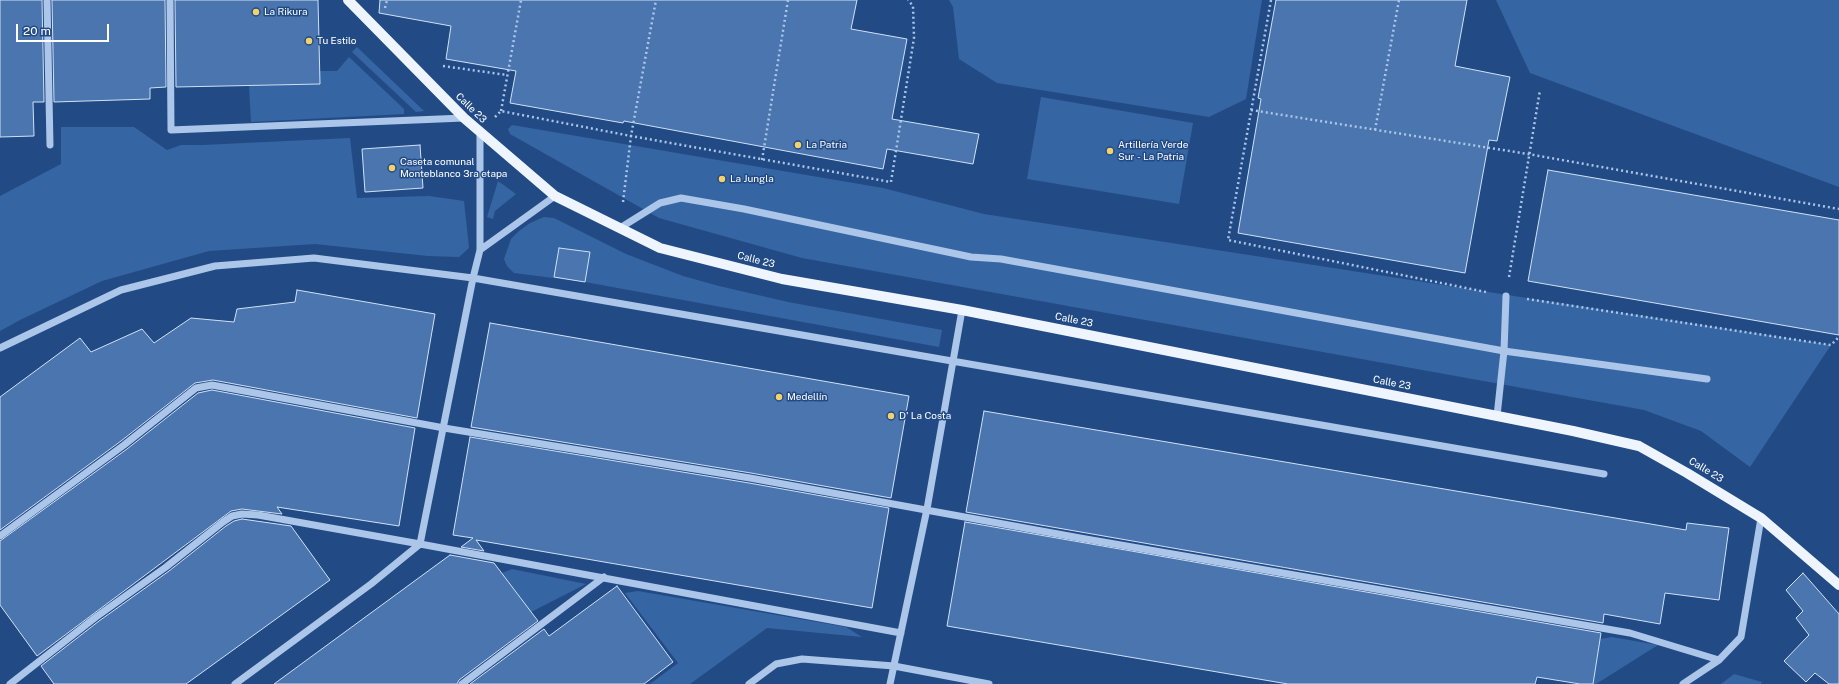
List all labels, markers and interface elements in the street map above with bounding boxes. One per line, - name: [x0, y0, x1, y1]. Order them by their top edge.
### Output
- place label: La Rikura: [264, 6, 307, 18]
- marker: La Rikura: [251, 7, 261, 17]
- scale bar: [18, 16, 111, 42]
- text: 20 m: [23, 24, 51, 38]
- place label: Tu Estilo: [317, 35, 357, 47]
- marker: Tu Estilo: [304, 36, 314, 46]
- street label: Calle 23: [453, 90, 489, 126]
- place label: La Patria: [806, 139, 847, 151]
- place label: Artillería Verde Sur - La Patria: [1118, 139, 1188, 162]
- marker: La Patria: [793, 140, 803, 150]
- marker: Artillería Verde Sur - La Patria: [1105, 146, 1115, 156]
- place label: Caseta comunal Monteblanco 3ra etapa: [400, 156, 507, 180]
- marker: Caseta comunal Monteblanco 3ra etapa: [387, 163, 397, 173]
- place label: La Jungla: [730, 173, 774, 185]
- marker: La Jungla: [717, 174, 727, 184]
- street label: Calle 23: [736, 250, 776, 270]
- street label: Calle 23: [1054, 310, 1094, 330]
- street label: Calle 23: [1372, 373, 1412, 393]
- place label: Medellín: [787, 391, 827, 403]
- marker: Medellín: [774, 392, 784, 402]
- place label: D' La Costa: [899, 410, 951, 422]
- marker: D' La Costa: [886, 411, 896, 421]
- street label: Calle 23: [1686, 455, 1726, 485]

